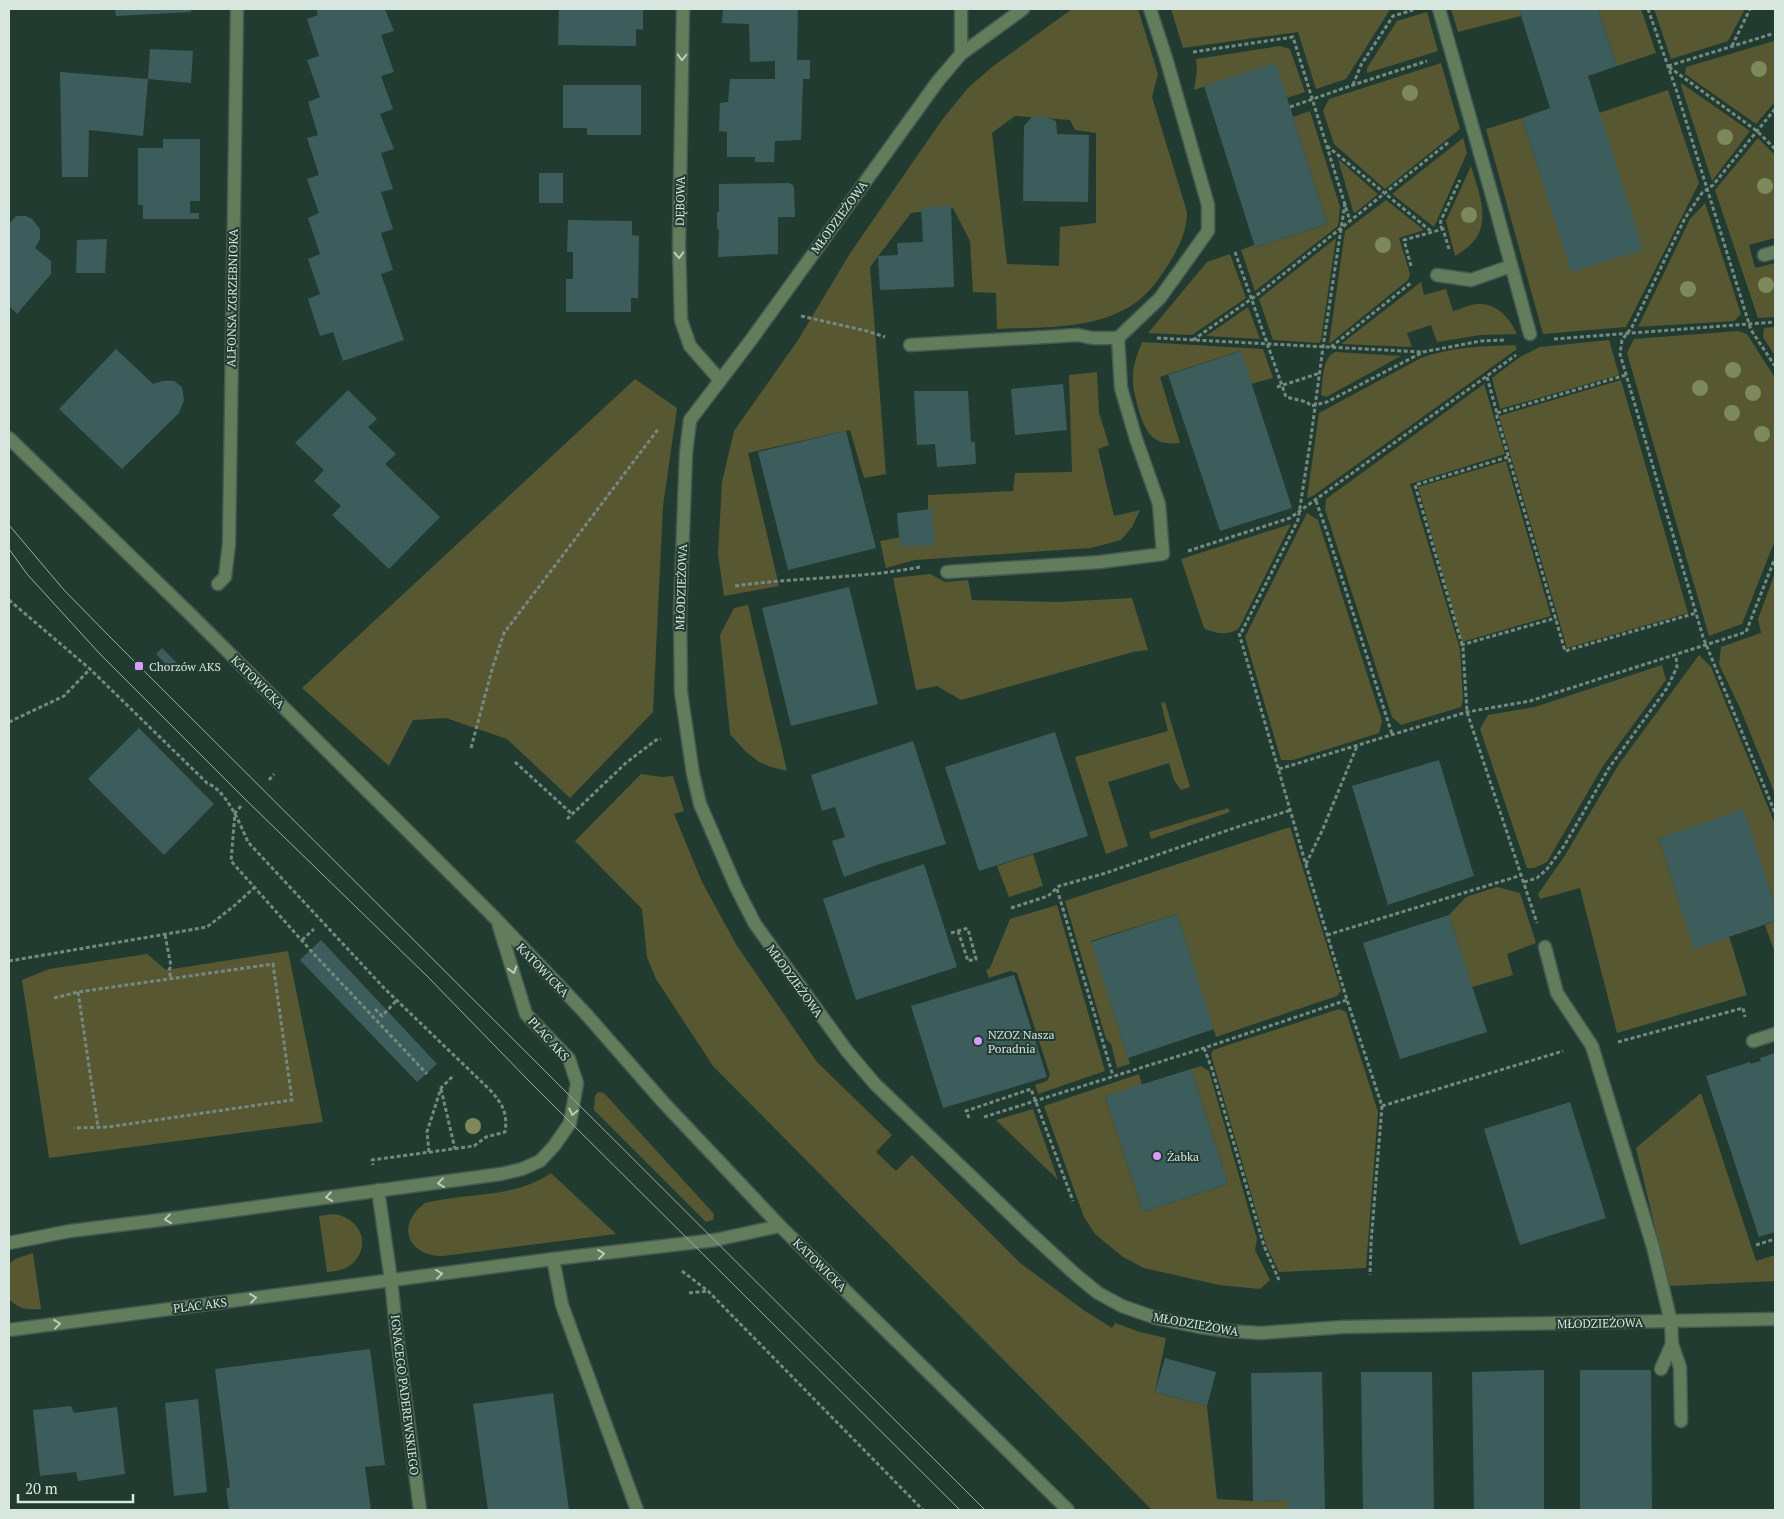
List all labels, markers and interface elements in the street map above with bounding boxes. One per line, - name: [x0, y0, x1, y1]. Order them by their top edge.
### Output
- one-way arrow: [677, 54, 688, 62]
- street label: DĘBOWA: [672, 175, 688, 226]
- street label: MŁODZIEŻOWA: [808, 177, 871, 256]
- street label: ALFONSA ZGRZEBNIOKA: [223, 228, 241, 367]
- one-way arrow: [674, 251, 685, 259]
- street label: MŁODZIEŻOWA: [672, 543, 690, 630]
- street label: KATOWICKA: [228, 652, 288, 712]
- place label: Chorzów AKS: [149, 659, 221, 674]
- marker: Chorzów AKS: [133, 660, 145, 672]
- street label: KATOWICKA: [514, 940, 573, 1001]
- street label: MŁODZIEŻOWA: [764, 942, 827, 1021]
- one-way arrow: [507, 966, 517, 974]
- street label: PLAC AKS: [525, 1014, 573, 1064]
- place label: NZOZ Nasza Poradnia: [988, 1027, 1055, 1056]
- marker: NZOZ Nasza Poradnia: [972, 1035, 984, 1047]
- one-way arrow: [568, 1107, 579, 1116]
- place label: Żabka: [1167, 1149, 1199, 1164]
- marker: Żabka: [1151, 1150, 1163, 1162]
- one-way arrow: [436, 1177, 444, 1188]
- one-way arrow: [325, 1191, 333, 1202]
- one-way arrow: [164, 1213, 172, 1224]
- street label: KATOWICKA: [790, 1235, 850, 1295]
- one-way arrow: [597, 1249, 605, 1260]
- one-way arrow: [436, 1269, 444, 1280]
- one-way arrow: [249, 1293, 257, 1304]
- street label: PLAC AKS: [172, 1294, 228, 1316]
- street label: MŁODZIEŻOWA: [1152, 1309, 1241, 1339]
- street label: IGNACEGO PADEREWSKIEGO: [388, 1314, 422, 1476]
- street label: MŁODZIEŻOWA: [1557, 1315, 1644, 1331]
- one-way arrow: [53, 1319, 61, 1330]
- scale bar: [18, 1472, 132, 1504]
- text: 20 m: [25, 1478, 58, 1498]

